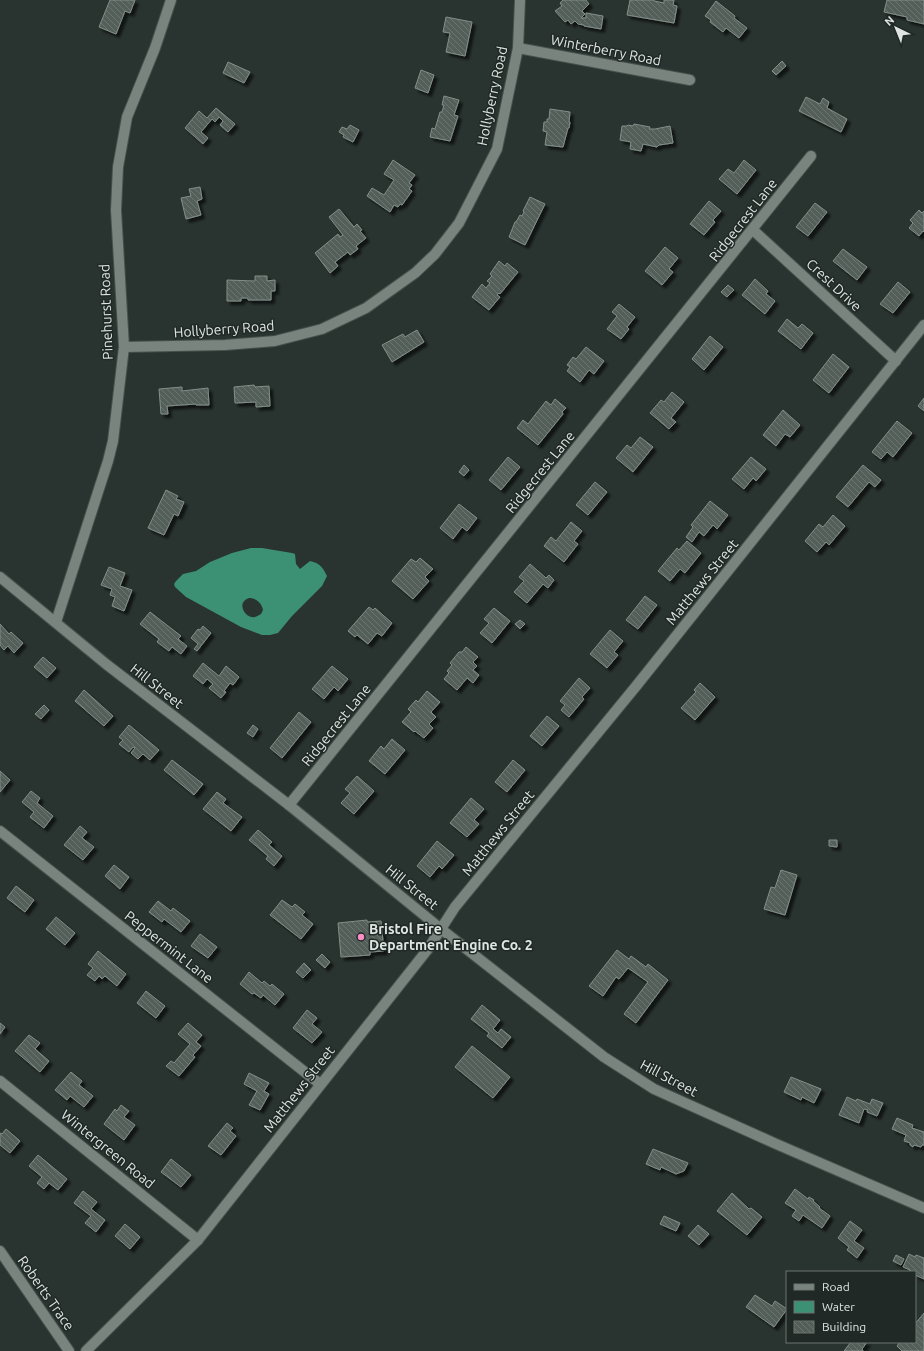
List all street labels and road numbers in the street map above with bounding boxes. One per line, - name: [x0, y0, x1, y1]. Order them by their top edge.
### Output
- street label: Winterberry Road: [549, 31, 663, 69]
- street label: Hollyberry Road: [474, 45, 510, 147]
- street label: Ridgecrest Lane: [706, 175, 780, 265]
- street label: Crest Drive: [803, 255, 865, 315]
- street label: Pinehurst Road: [96, 264, 116, 360]
- street label: Hollyberry Road: [173, 317, 275, 341]
- street label: Ridgecrest Lane: [502, 428, 578, 516]
- street label: Matthews Street: [663, 536, 742, 628]
- street label: Hill Street: [127, 660, 187, 712]
- street label: Ridgecrest Lane: [298, 681, 374, 769]
- street label: Matthews Street: [459, 787, 538, 879]
- street label: Hill Street: [383, 861, 442, 913]
- street label: Peppermint Lane: [122, 908, 216, 986]
- street label: Matthews Street: [260, 1042, 338, 1135]
- street label: Hill Street: [638, 1056, 701, 1100]
- street label: Wintergreen Road: [58, 1106, 158, 1192]
- street label: Roberts Trace: [15, 1253, 77, 1333]

